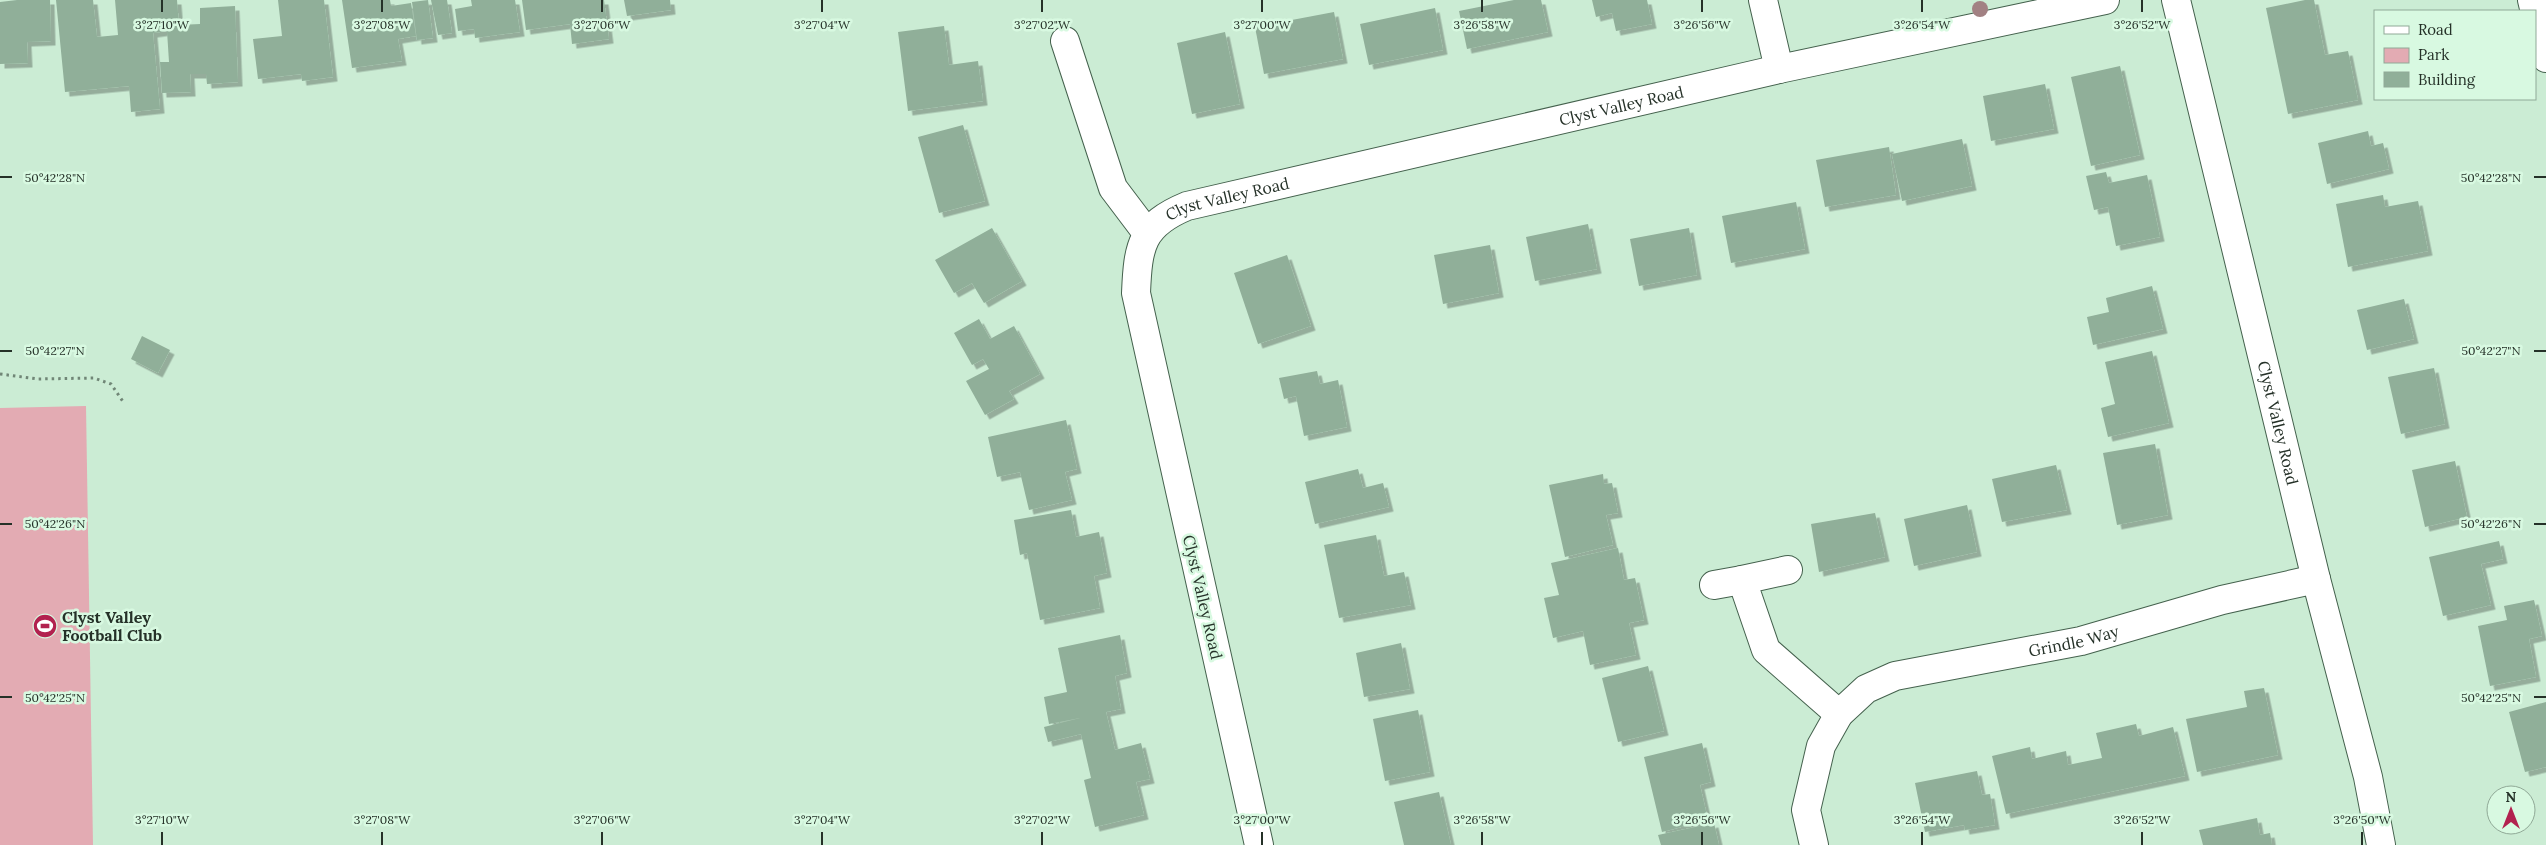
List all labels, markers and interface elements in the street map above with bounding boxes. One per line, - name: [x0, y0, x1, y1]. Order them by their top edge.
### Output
- legend: [2374, 10, 2536, 100]
- text: 3°27'10"W: [135, 17, 190, 32]
- text: 3°27'08"W: [354, 17, 411, 32]
- text: 3°27'06"W: [574, 17, 631, 32]
- text: 3°27'04"W: [794, 17, 851, 32]
- text: 3°27'02"W: [1014, 17, 1071, 32]
- text: 3°27'00"W: [1233, 17, 1292, 32]
- text: 3°26'58"W: [1454, 17, 1511, 32]
- text: 3°26'56"W: [1674, 17, 1732, 32]
- text: 3°26'54"W: [1894, 17, 1951, 32]
- text: 3°26'52"W: [2114, 17, 2171, 32]
- text: Road: [2418, 20, 2453, 39]
- text: Park: [2418, 45, 2449, 64]
- text: Building: [2418, 70, 2476, 89]
- street label: Clyst Valley Road: [1557, 81, 1686, 130]
- text: 50°42'28"N: [25, 170, 85, 185]
- text: 50°42'28"N: [2461, 170, 2521, 185]
- street label: Clyst Valley Road: [1162, 173, 1291, 225]
- text: 50°42'27"N: [25, 343, 85, 358]
- text: 50°42'27"N: [2461, 343, 2521, 358]
- street label: Clyst Valley Road: [2254, 359, 2303, 487]
- text: 50°42'26"N: [25, 516, 85, 531]
- text: 50°42'26"N: [2461, 516, 2521, 531]
- street label: Clyst Valley Road: [1179, 533, 1227, 662]
- place label: Clyst Valley Football Club: [62, 607, 162, 645]
- sports icon: Clyst Valley Football Club: [32, 613, 58, 639]
- street label: Grindle Way: [2027, 620, 2122, 661]
- text: 50°42'25"N: [25, 690, 85, 705]
- text: 50°42'25"N: [2461, 690, 2521, 705]
- north arrow: [2486, 785, 2536, 835]
- text: N: [2506, 788, 2517, 806]
- text: 3°27'10"W: [135, 812, 190, 827]
- text: 3°27'08"W: [354, 812, 411, 827]
- text: 3°27'06"W: [574, 812, 631, 827]
- text: 3°27'04"W: [794, 812, 851, 827]
- text: 3°27'02"W: [1014, 812, 1071, 827]
- text: 3°27'00"W: [1233, 812, 1292, 827]
- text: 3°26'58"W: [1454, 812, 1511, 827]
- text: 3°26'56"W: [1674, 812, 1732, 827]
- text: 3°26'54"W: [1894, 812, 1951, 827]
- text: 3°26'52"W: [2114, 812, 2171, 827]
- text: 3°26'50"W: [2333, 812, 2392, 827]

